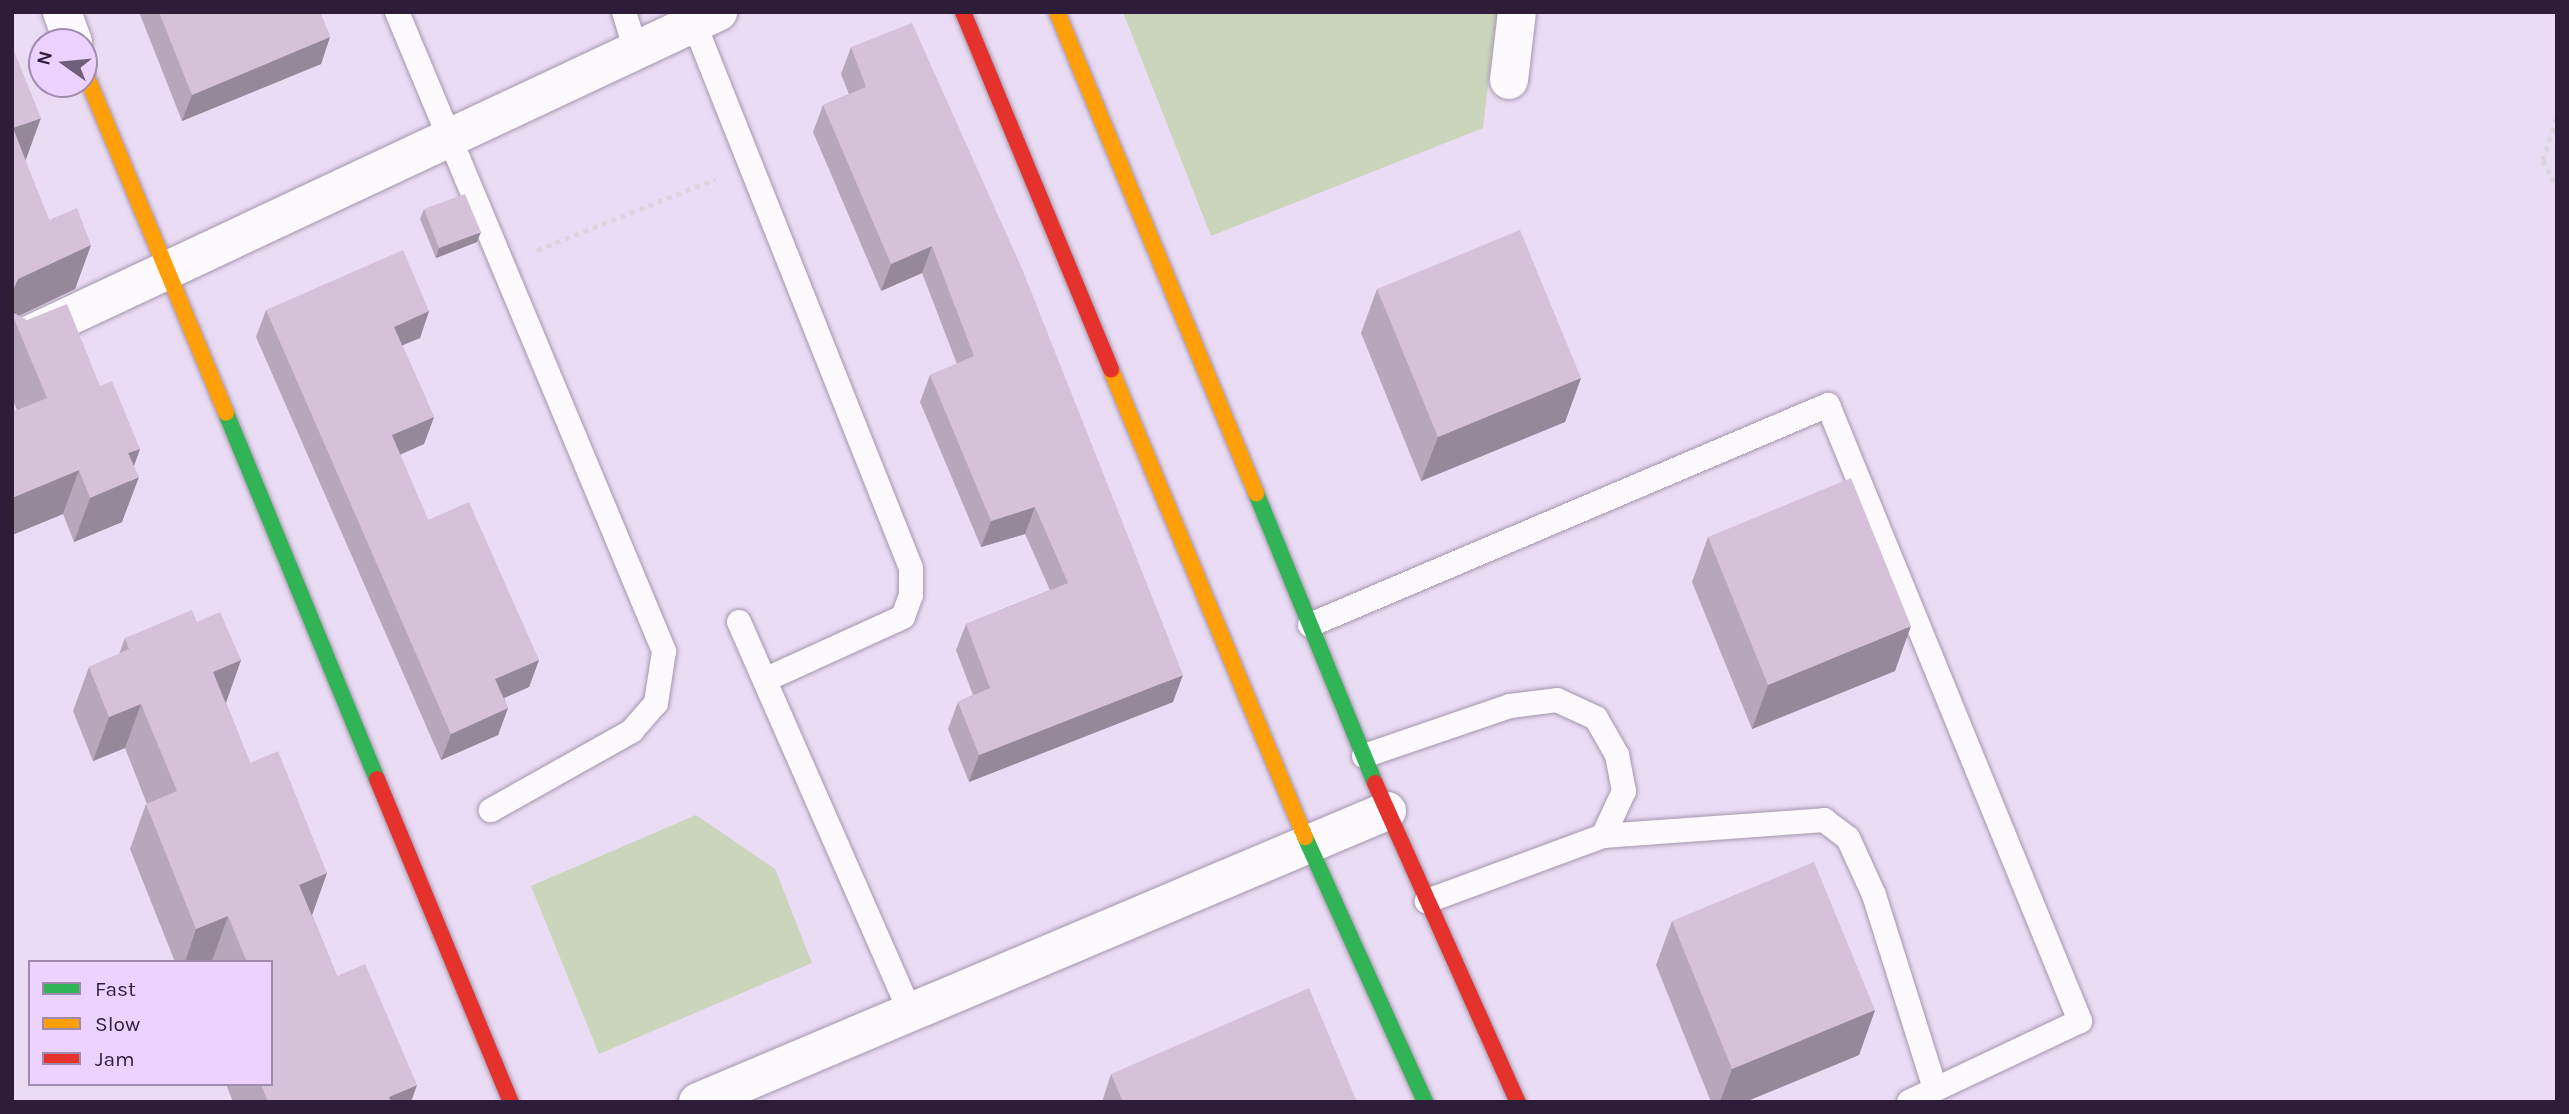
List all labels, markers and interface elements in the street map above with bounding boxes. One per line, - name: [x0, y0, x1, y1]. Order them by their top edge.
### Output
- north arrow: [28, 28, 98, 98]
- text: N: [32, 49, 57, 68]
- legend: [28, 960, 273, 1086]
- text: Fast: [95, 977, 136, 1001]
- text: Slow: [95, 1012, 140, 1036]
- text: Jam: [95, 1047, 135, 1071]

